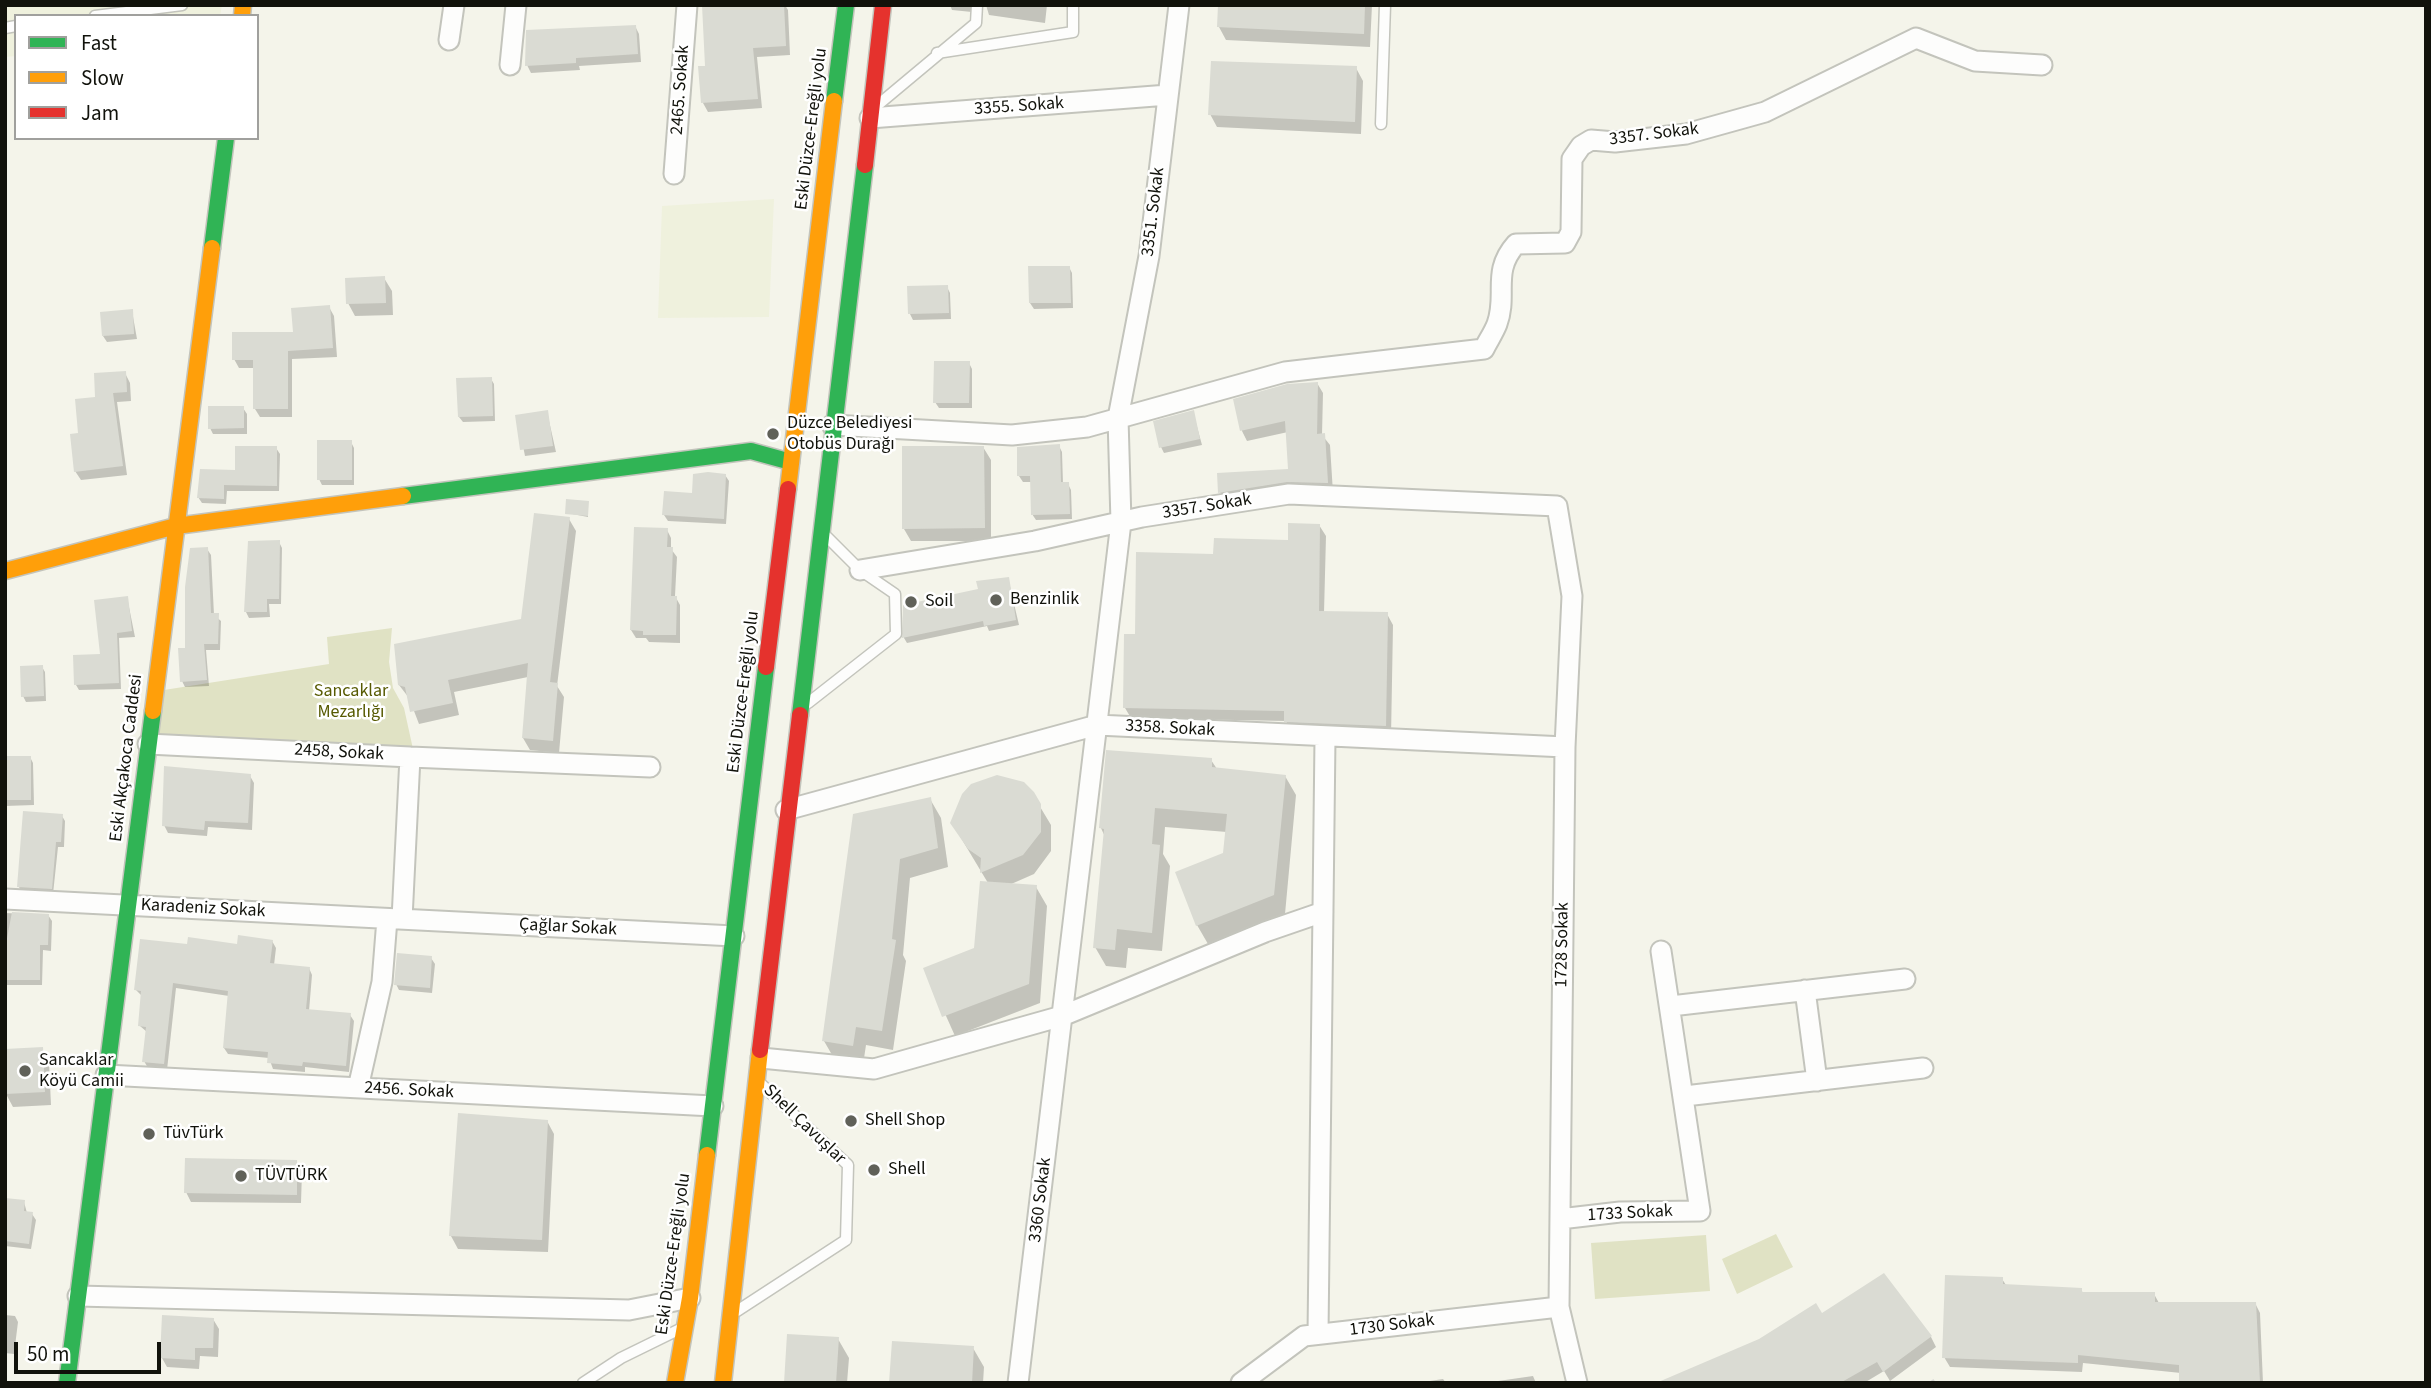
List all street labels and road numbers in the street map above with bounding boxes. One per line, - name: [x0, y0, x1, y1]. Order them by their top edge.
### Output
- street label: 2465. Sokak: [667, 44, 695, 136]
- street label: Eski Düzce-Ereğli yolu: [791, 47, 833, 211]
- street label: 3355. Sokak: [973, 93, 1065, 121]
- street label: 3357. Sokak: [1608, 119, 1700, 151]
- street label: 3351. Sokak: [1138, 166, 1170, 258]
- street label: 3357. Sokak: [1161, 489, 1253, 525]
- street label: Eski Düzce-Ereğli yolu: [723, 610, 765, 774]
- street label: Eski Akçakoca Caddesi: [106, 673, 148, 843]
- street label: 3358. Sokak: [1125, 716, 1215, 742]
- street label: 2458, Sokak: [294, 740, 384, 766]
- street label: Karadeniz Sokak: [140, 895, 266, 923]
- street label: 1728 Sokak: [1551, 902, 1575, 988]
- street label: Çağlar Sokak: [518, 915, 618, 941]
- street label: 2456. Sokak: [364, 1078, 454, 1104]
- street label: Shell Çavuşlar: [758, 1080, 850, 1170]
- street label: 3360 Sokak: [1025, 1156, 1057, 1244]
- street label: Eski Düzce-Ereğli yolu: [652, 1172, 696, 1336]
- street label: 1733 Sokak: [1587, 1201, 1673, 1227]
- street label: 1730 Sokak: [1348, 1310, 1436, 1342]

